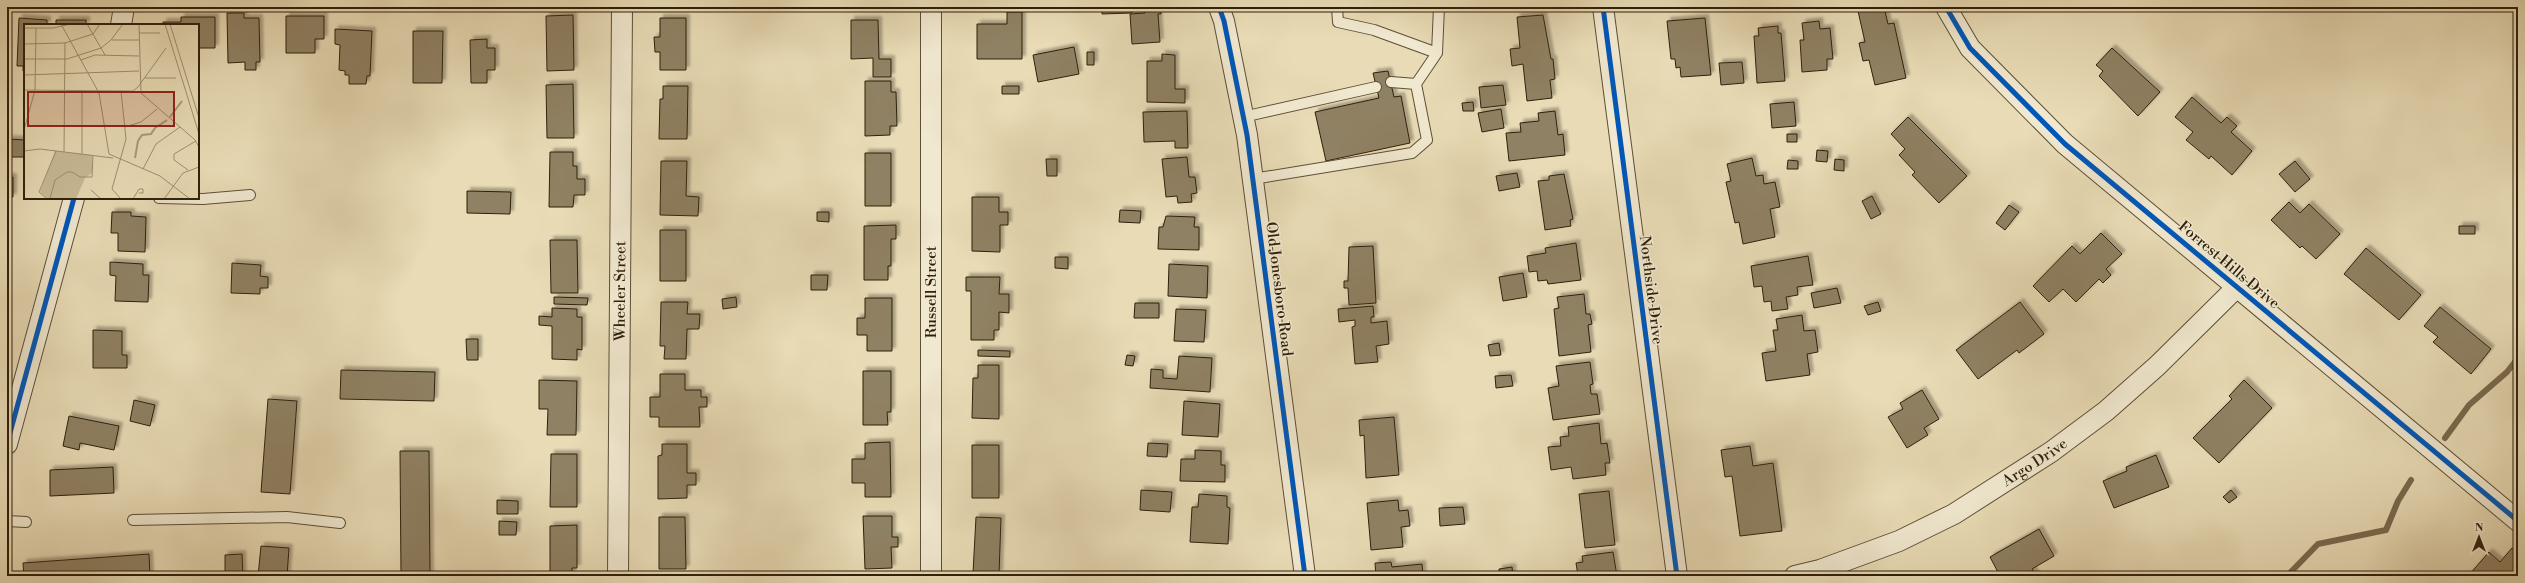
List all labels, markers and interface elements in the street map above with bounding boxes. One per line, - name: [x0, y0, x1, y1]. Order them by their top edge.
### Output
- inset map: [24, 24, 199, 199]
- street label: Forrest Hills Drive: [2174, 217, 2284, 313]
- street label: Old Jonesboro Road: [1261, 221, 1297, 358]
- street label: Northside Drive: [1635, 234, 1667, 346]
- street label: Wheeler Street: [610, 240, 630, 342]
- street label: Russell Street: [922, 245, 941, 338]
- street label: Argo Drive: [1998, 434, 2071, 491]
- north arrow: [2459, 517, 2499, 557]
- text: N: [2475, 521, 2484, 535]

